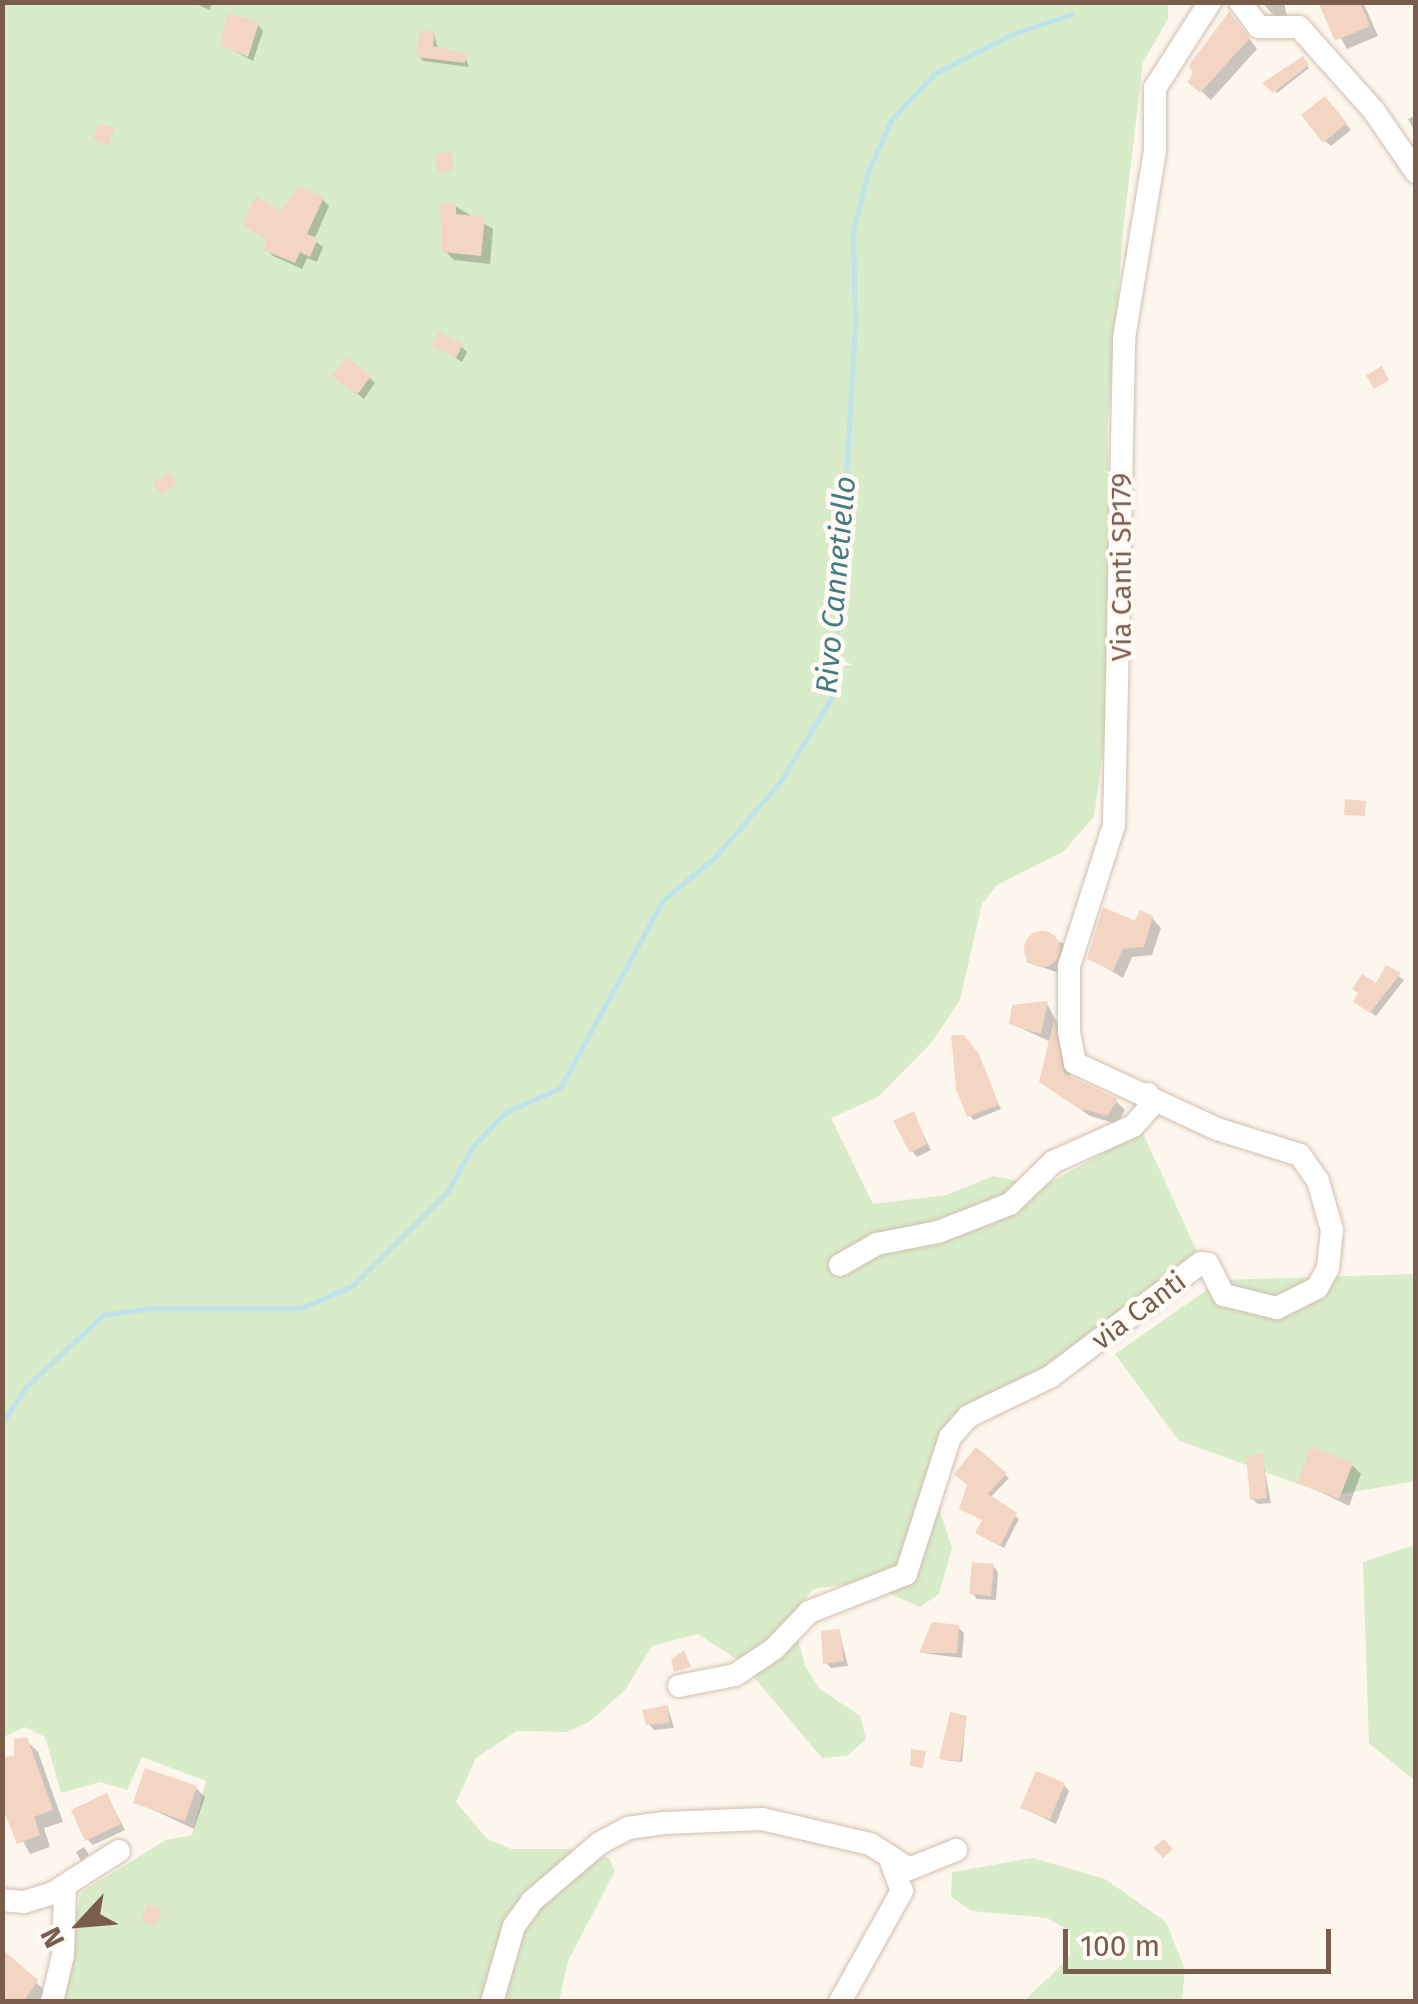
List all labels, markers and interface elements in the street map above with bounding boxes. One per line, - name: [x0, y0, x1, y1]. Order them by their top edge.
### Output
- street label: Via Canti SP179: [1105, 473, 1139, 661]
- water label: Rivo Cannetiello: [809, 475, 863, 695]
- street label: via Canti: [1085, 1265, 1193, 1357]
- north arrow: [30, 1874, 130, 1974]
- scale bar: [1068, 1909, 1336, 1971]
- text: N: [34, 1922, 71, 1953]
- text: 100 m: [1080, 1928, 1160, 1964]

